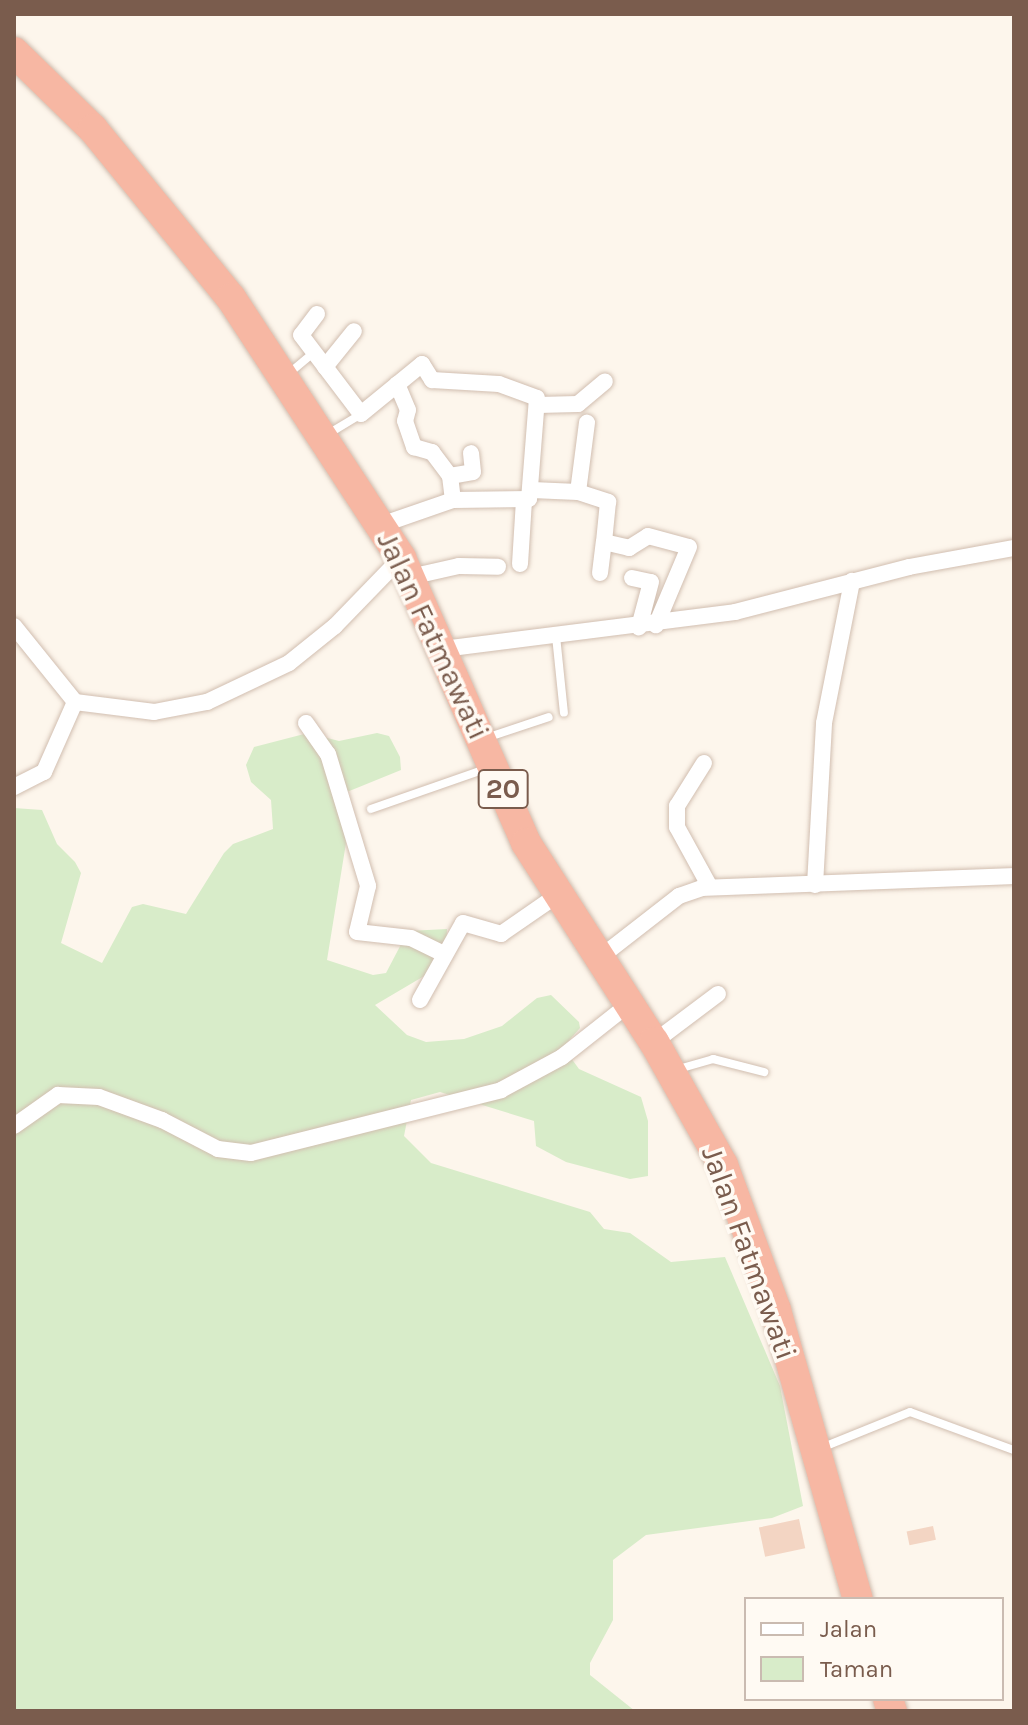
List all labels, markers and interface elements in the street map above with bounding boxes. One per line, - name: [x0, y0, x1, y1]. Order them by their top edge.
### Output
- street label: Jalan Fatmawati: [369, 527, 497, 745]
- road number: 20: [477, 765, 529, 813]
- street label: Jalan Fatmawati: [694, 1141, 804, 1365]
- legend: [744, 1597, 1004, 1701]
- text: Jalan: [820, 1615, 877, 1643]
- text: Taman: [820, 1655, 893, 1683]

